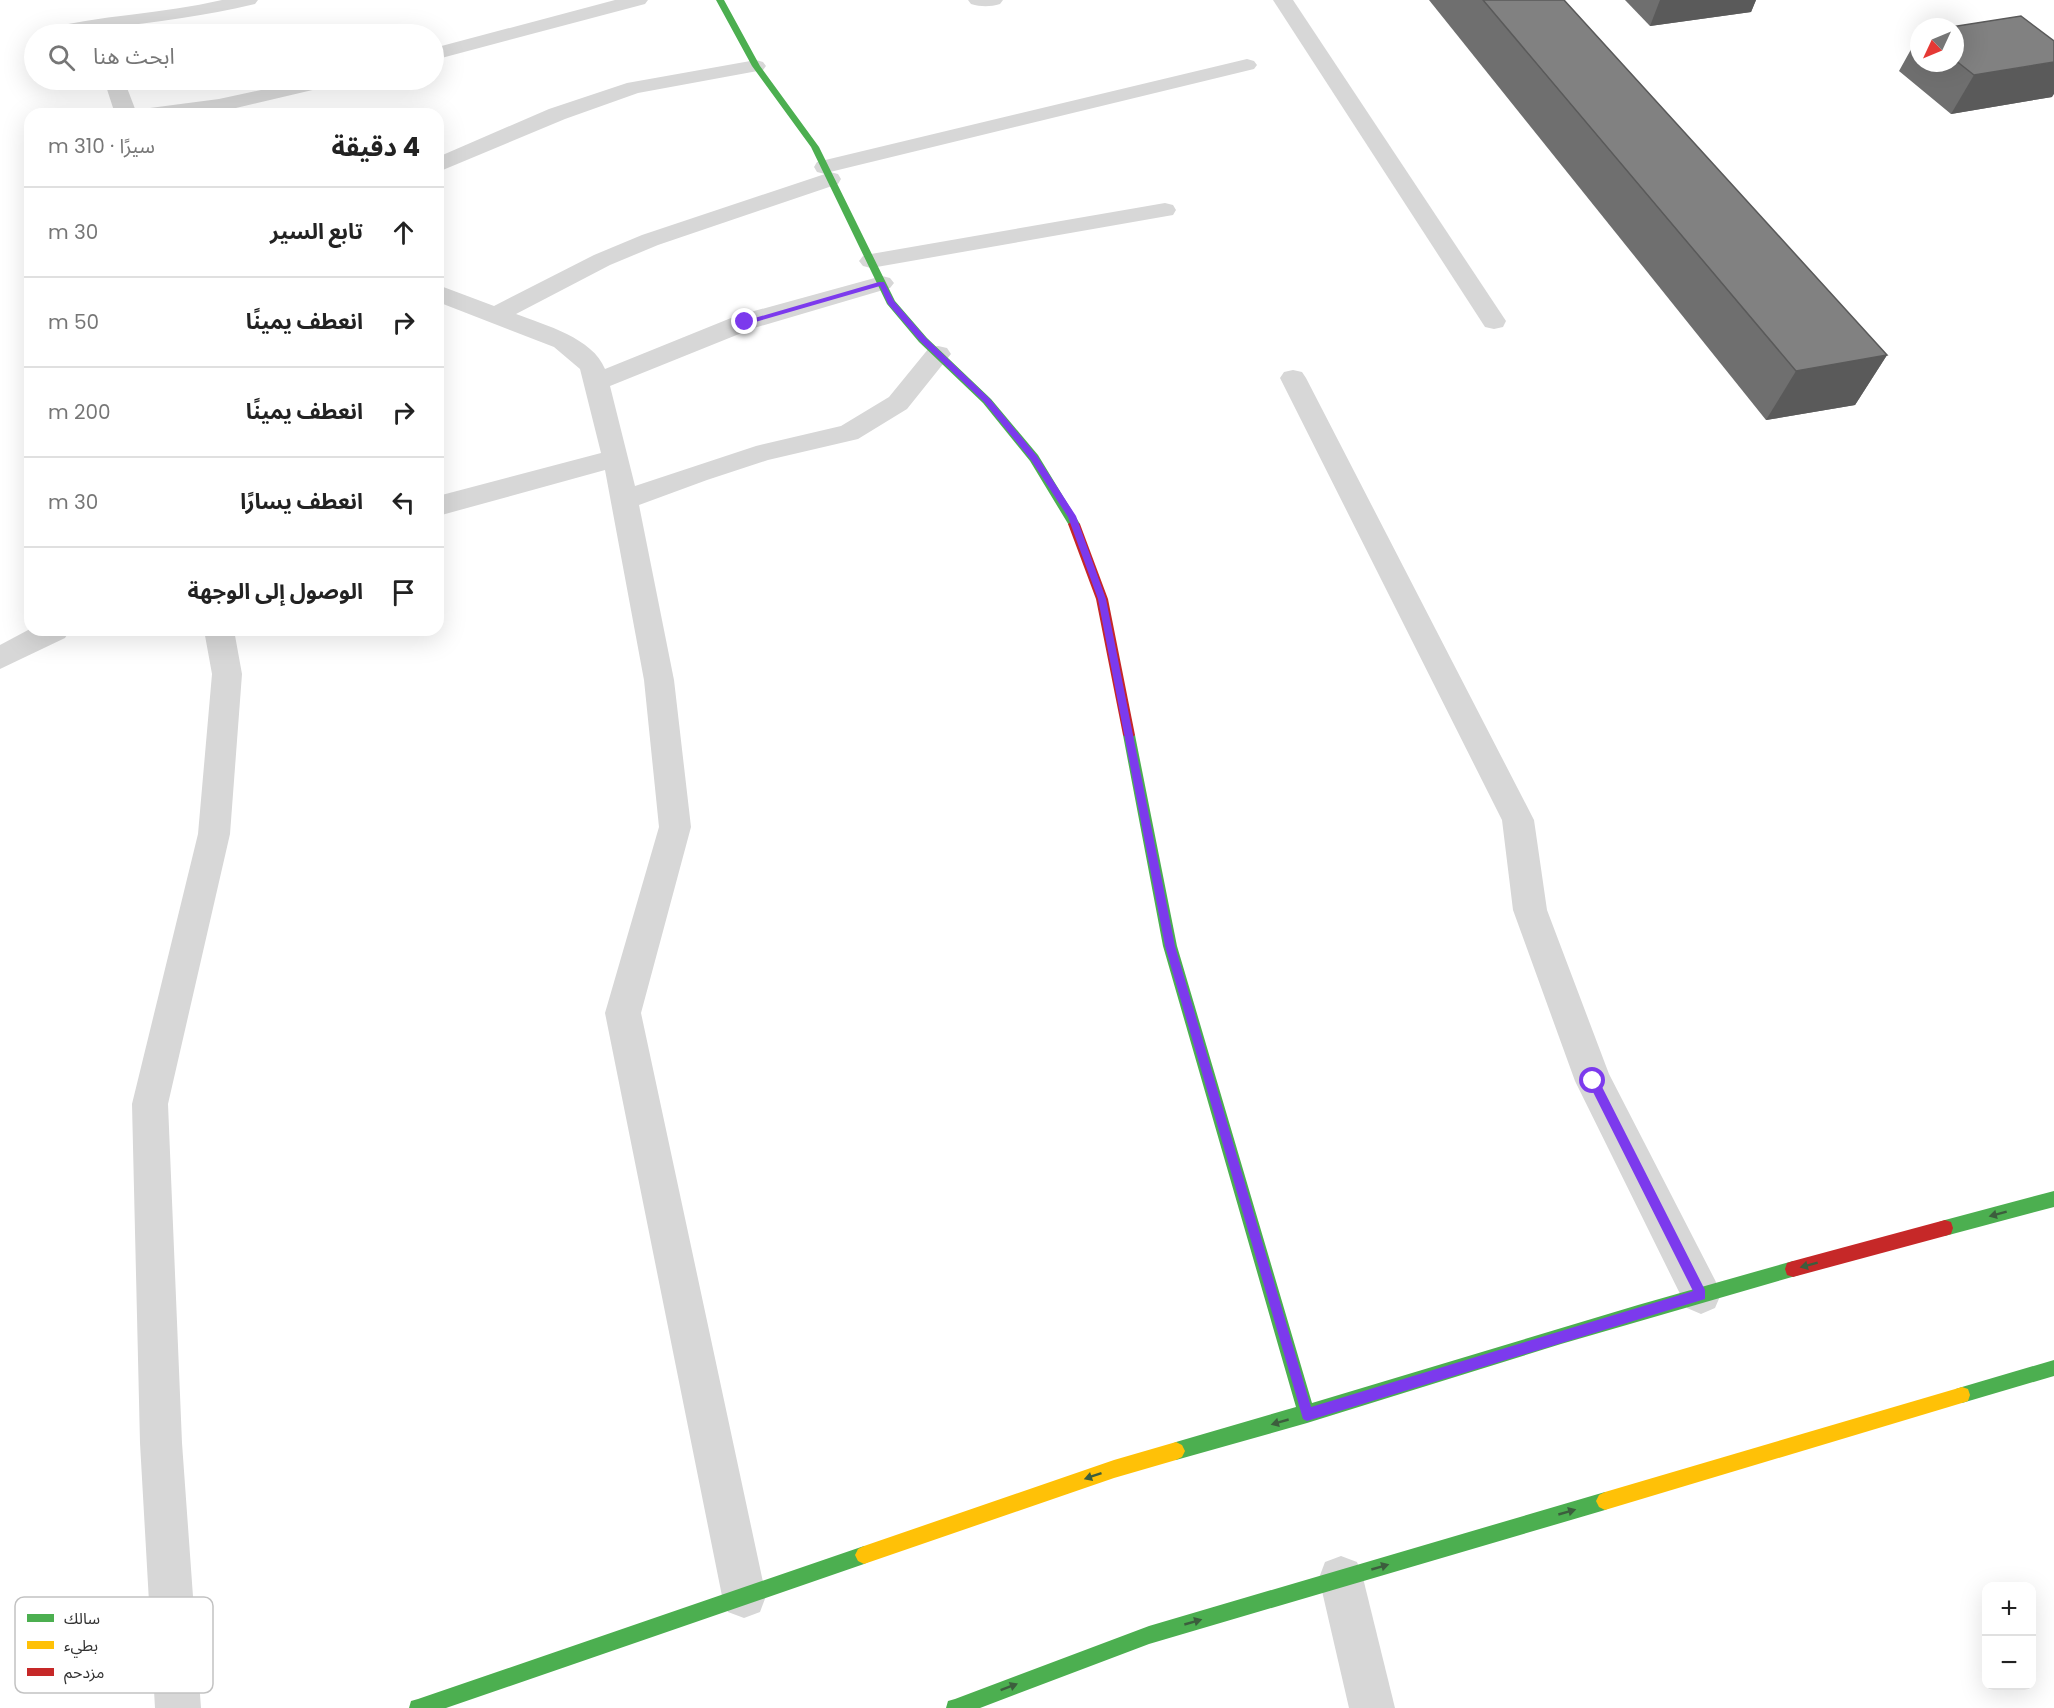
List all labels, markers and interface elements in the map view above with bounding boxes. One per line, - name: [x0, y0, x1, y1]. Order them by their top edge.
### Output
- north arrow: [1910, 18, 1964, 72]
- search box: [24, 24, 444, 90]
- icon: search: [45, 41, 78, 74]
- text: ابحث هنا: [93, 41, 175, 72]
- text: 4 دقيقة: [331, 129, 420, 165]
- text: سيرًا · 310 m: [48, 132, 155, 160]
- text: تابع السير: [270, 216, 363, 247]
- icon: ahead: [387, 216, 420, 249]
- text: 30 m: [48, 218, 98, 246]
- text: انعطف يمينًا: [246, 306, 363, 337]
- icon: right: [387, 306, 420, 339]
- text: 50 m: [48, 308, 99, 336]
- route end: [731, 308, 757, 334]
- text: انعطف يمينًا: [246, 396, 363, 427]
- icon: right: [387, 396, 420, 429]
- text: 200 m: [48, 398, 111, 426]
- text: انعطف يسارًا: [240, 486, 363, 517]
- icon: left: [387, 486, 420, 519]
- text: 30 m: [48, 488, 98, 516]
- text: الوصول إلى الوجهة: [188, 576, 363, 607]
- icon: arrive: [387, 576, 420, 609]
- route start: [1579, 1067, 1605, 1093]
- one-way arrow: [1988, 1210, 2007, 1220]
- one-way arrow: [1800, 1261, 1818, 1270]
- one-way arrow: [1271, 1418, 1289, 1427]
- one-way arrow: [1084, 1472, 1102, 1482]
- one-way arrow: [1558, 1507, 1576, 1516]
- one-way arrow: [1371, 1562, 1389, 1571]
- map controls: [1982, 1582, 2036, 1690]
- button: +: [1982, 1582, 2036, 1636]
- legend: [15, 1597, 213, 1693]
- text: سالك: [64, 1607, 100, 1630]
- one-way arrow: [1184, 1617, 1202, 1626]
- text: بطيء: [64, 1634, 98, 1658]
- button: −: [1982, 1636, 2036, 1690]
- text: مزدحم: [64, 1661, 104, 1685]
- one-way arrow: [1001, 1682, 1019, 1692]

